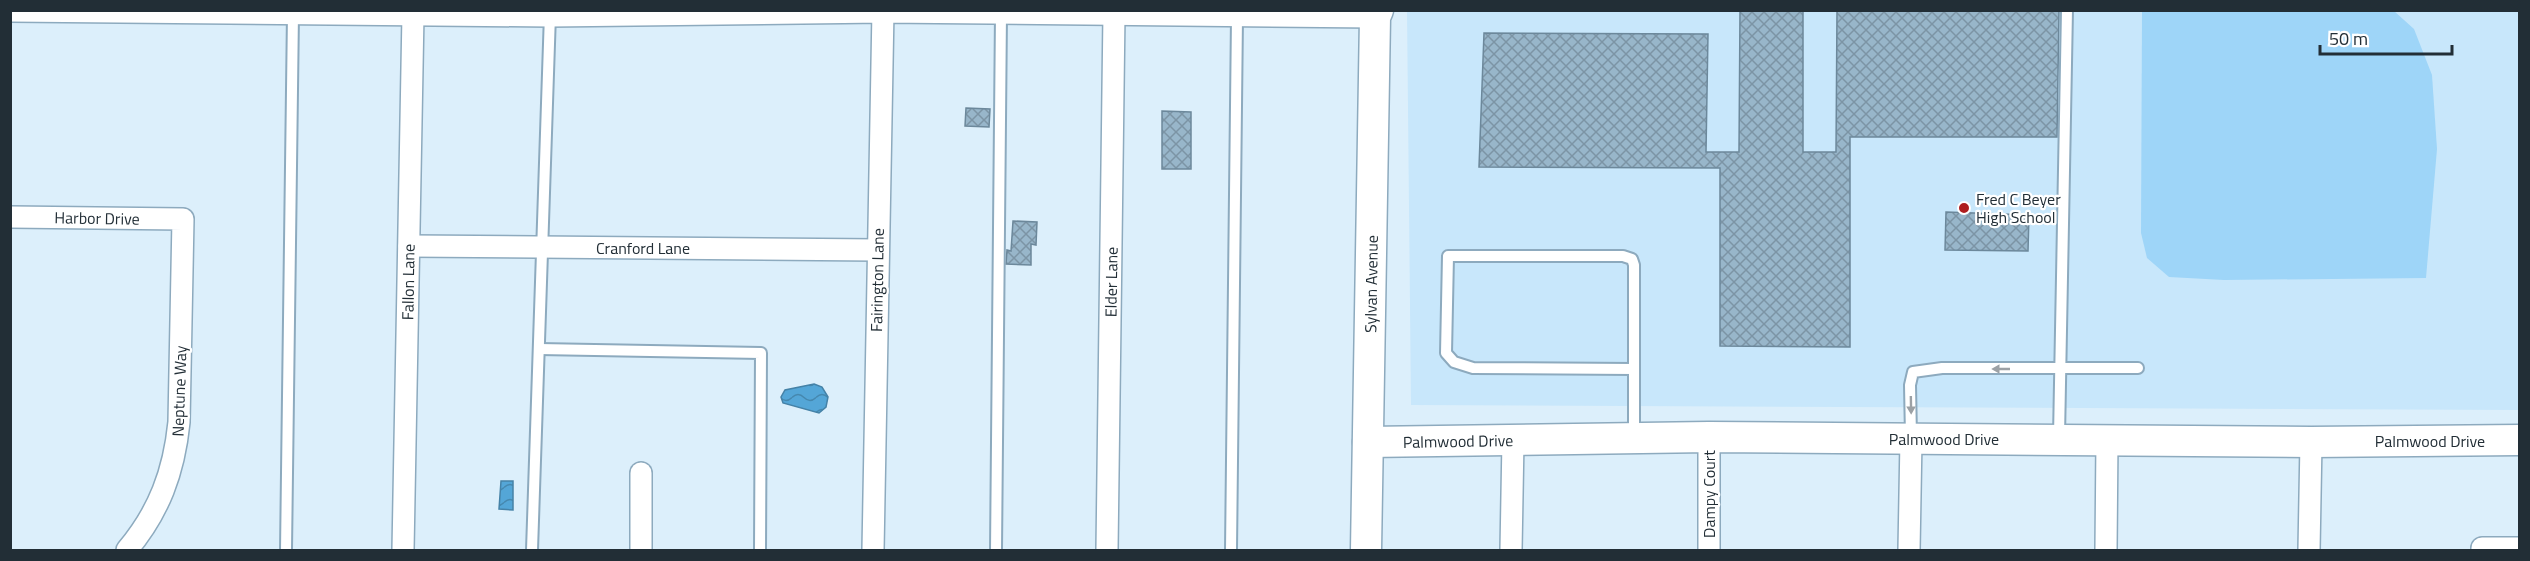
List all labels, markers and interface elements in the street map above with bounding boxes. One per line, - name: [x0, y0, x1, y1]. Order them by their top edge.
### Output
- scale bar: [2320, 18, 2452, 56]
- text: 50 m: [2329, 25, 2368, 52]
- place label: Fred C Beyer High School: [1976, 187, 2061, 229]
- marker: Fred C Beyer High School: [1957, 201, 1971, 215]
- street label: Harbor Drive: [54, 205, 140, 231]
- street label: Fairington Lane: [864, 228, 890, 332]
- street label: Sylvan Avenue: [1358, 235, 1384, 333]
- street label: Cranford Lane: [596, 236, 690, 260]
- street label: Fallon Lane: [395, 244, 421, 320]
- street label: Elder Lane: [1098, 247, 1124, 317]
- street label: Neptune Way: [165, 345, 193, 437]
- one-way arrow: [1991, 364, 2010, 374]
- one-way arrow: [1906, 396, 1915, 415]
- street label: Palmwood Drive: [1889, 427, 1999, 451]
- street label: Palmwood Drive: [1403, 428, 1513, 454]
- street label: Palmwood Drive: [2375, 429, 2485, 453]
- street label: Dampy Court: [1697, 450, 1721, 538]

